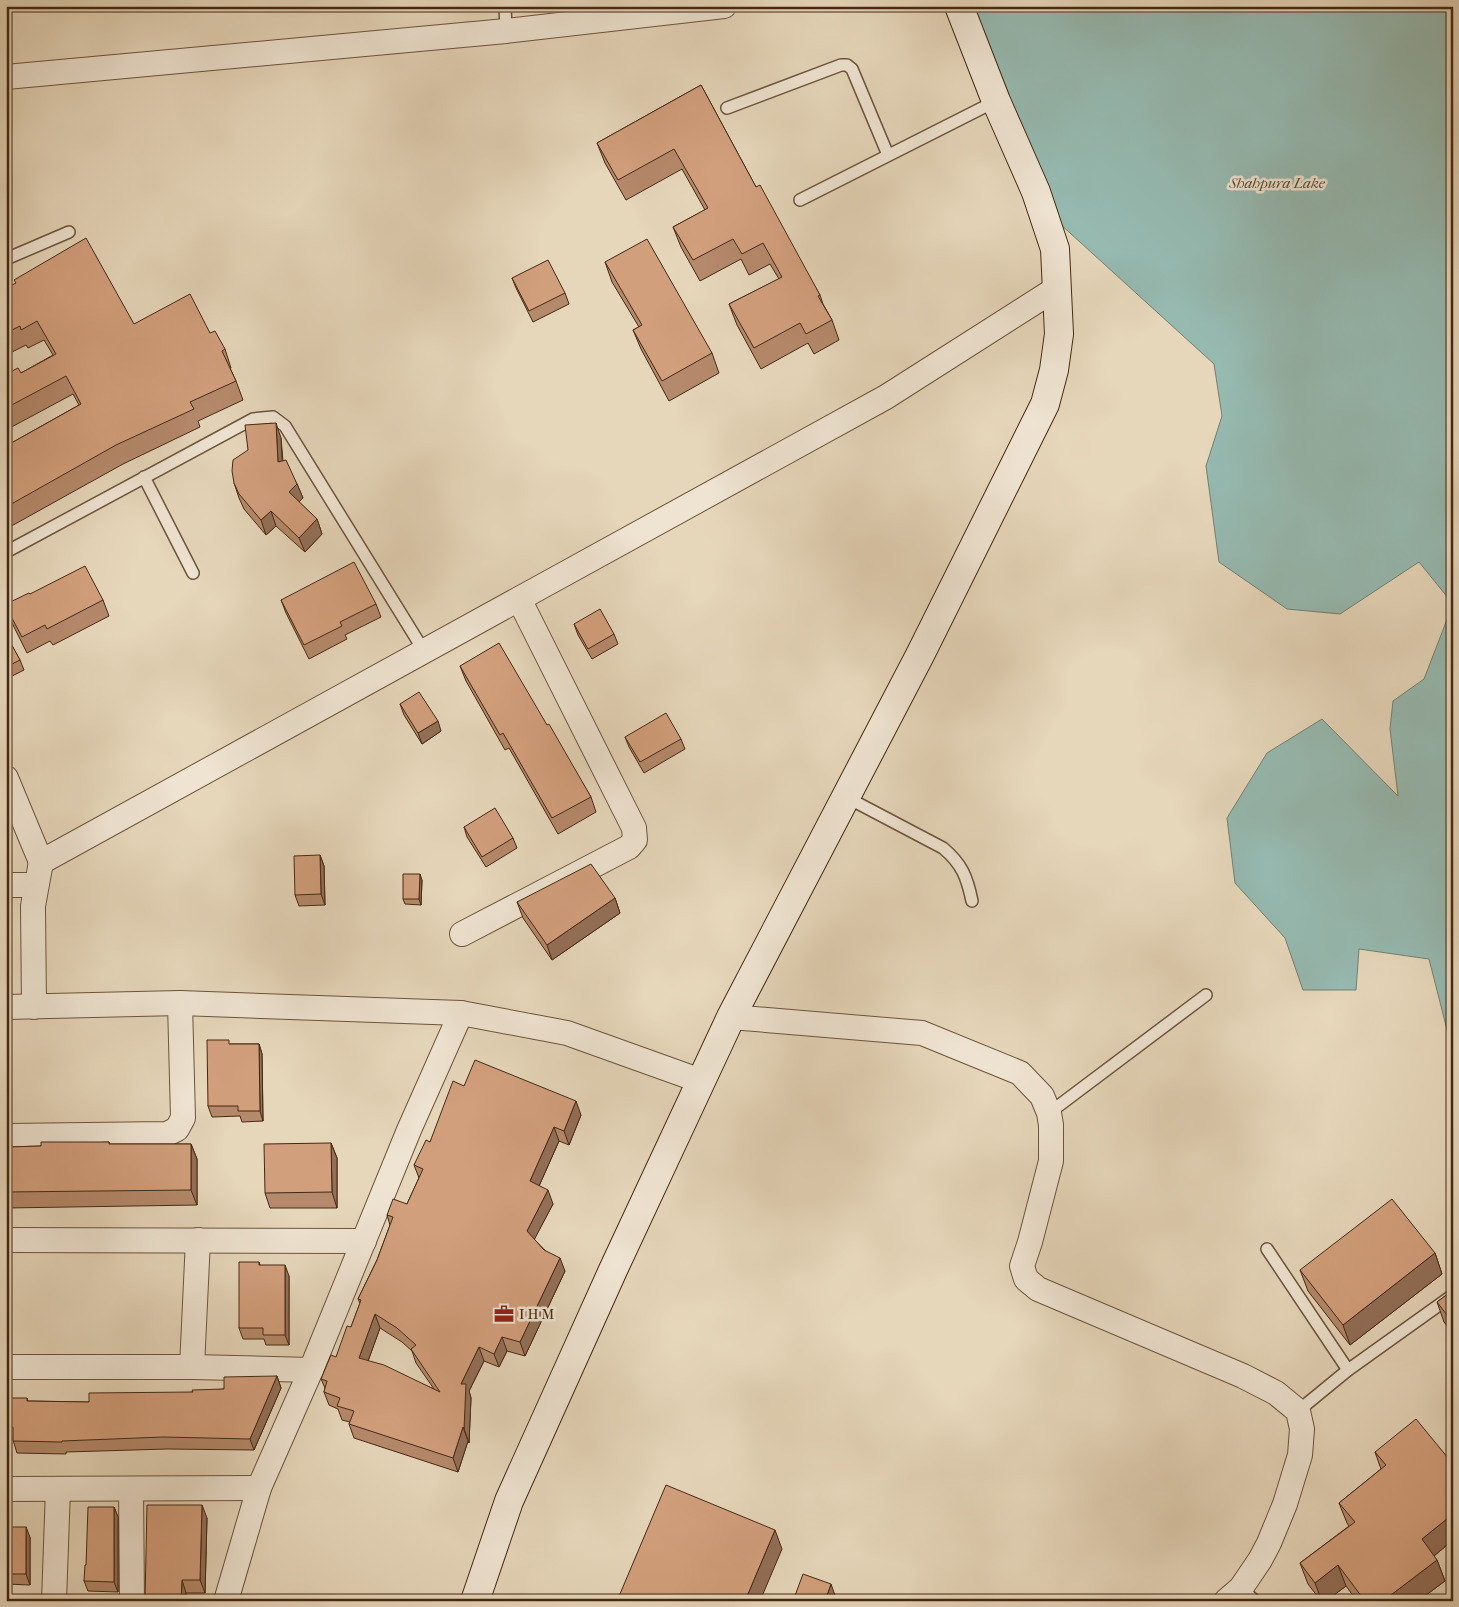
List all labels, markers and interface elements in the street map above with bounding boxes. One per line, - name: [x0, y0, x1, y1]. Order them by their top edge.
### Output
- water label: Shahpura Lake: [1228, 174, 1326, 192]
- office icon: I H M: [493, 1303, 515, 1325]
- place label: I H M: [519, 1306, 555, 1323]

